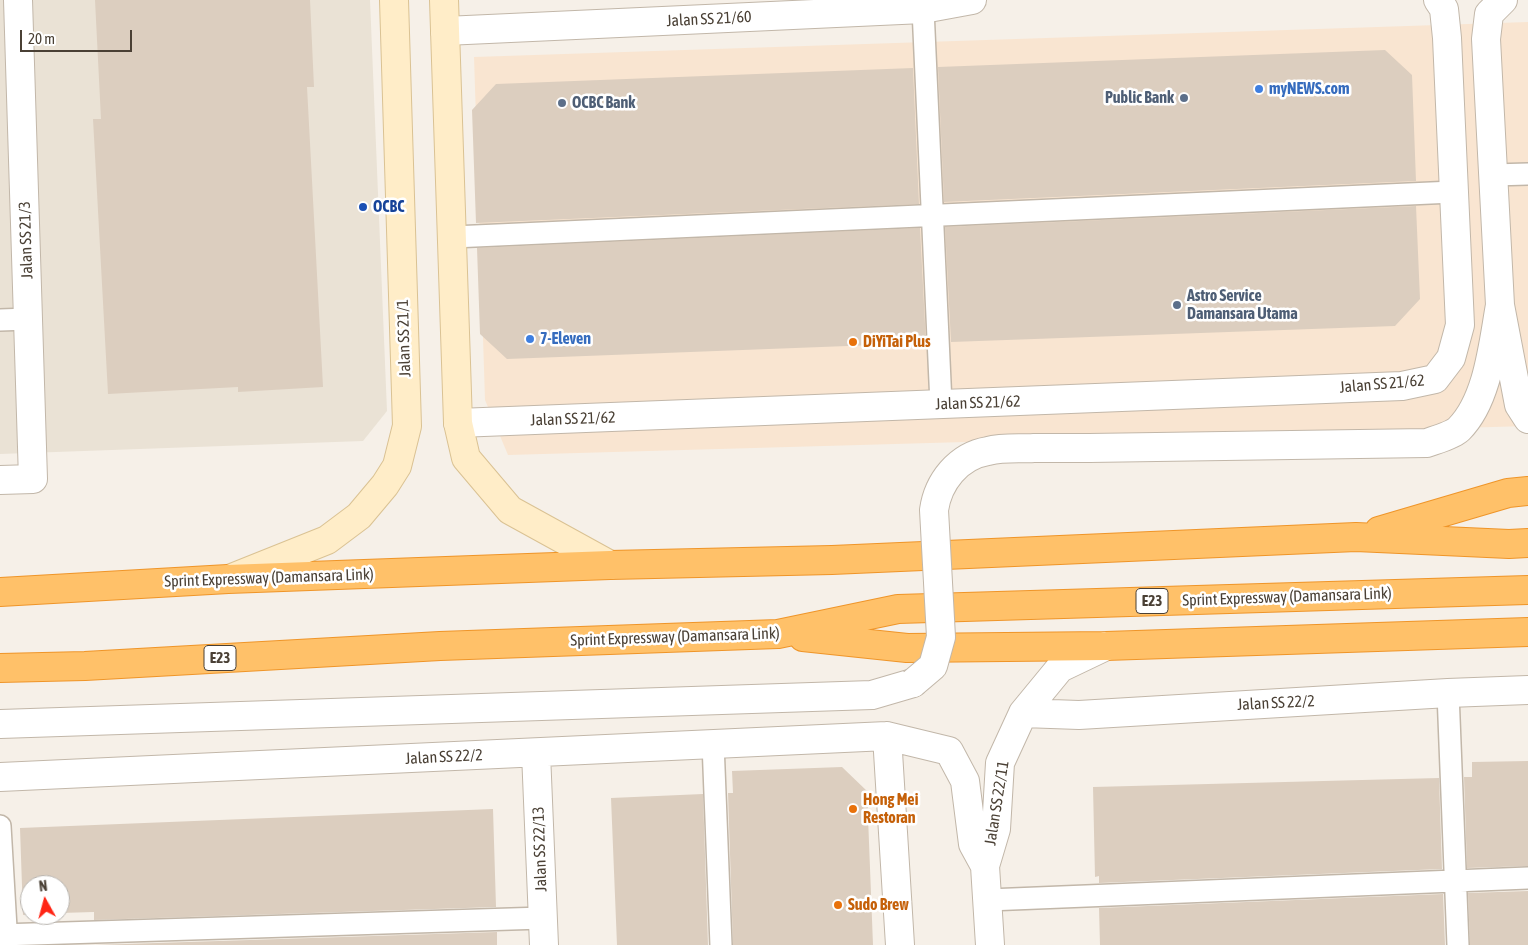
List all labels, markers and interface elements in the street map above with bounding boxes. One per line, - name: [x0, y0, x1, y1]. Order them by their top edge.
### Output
- street label: Jalan SS 21/60: [666, 7, 752, 31]
- scale bar: [22, 20, 135, 52]
- text: 20 m: [28, 30, 55, 47]
- place label: myNEWS.com: [1269, 79, 1349, 99]
- marker: myNEWS.com: [1253, 83, 1265, 95]
- place label: Public Bank: [1105, 88, 1174, 108]
- marker: Public Bank: [1178, 92, 1190, 104]
- place label: OCBC Bank: [572, 93, 635, 113]
- marker: OCBC Bank: [556, 97, 568, 109]
- place label: OCBC: [373, 197, 404, 217]
- street label: Jalan SS 21/3: [15, 201, 37, 279]
- marker: OCBC: [357, 201, 369, 213]
- place label: Astro Service Damansara Utama: [1187, 286, 1298, 324]
- street label: Jalan SS 21/1: [393, 299, 415, 377]
- marker: Astro Service Damansara Utama: [1171, 299, 1183, 311]
- place label: 7-Eleven: [540, 329, 591, 349]
- place label: DiYiTai Plus: [863, 332, 931, 352]
- marker: 7-Eleven: [524, 333, 536, 345]
- marker: DiYiTai Plus: [847, 336, 859, 348]
- street label: Jalan SS 21/62: [1339, 371, 1425, 397]
- street label: Jalan SS 21/62: [935, 392, 1021, 414]
- street label: Jalan SS 21/62: [530, 408, 616, 430]
- street label: Sprint Expressway (Damansara Link): [164, 565, 374, 591]
- street label: Sprint Expressway (Damansara Link): [1182, 584, 1392, 610]
- road number: E23: [1136, 588, 1168, 614]
- street label: Sprint Expressway (Damansara Link): [570, 624, 780, 650]
- road number: E23: [204, 646, 236, 670]
- street label: Jalan SS 22/2: [1237, 691, 1315, 715]
- street label: Jalan SS 22/2: [405, 745, 483, 769]
- street label: Jalan SS 22/11: [981, 759, 1013, 847]
- place label: Hong Mei Restoran: [863, 790, 918, 828]
- marker: Hong Mei Restoran: [847, 803, 859, 815]
- street label: Jalan SS 22/13: [529, 806, 551, 892]
- north arrow: [20, 875, 70, 925]
- text: N: [38, 878, 48, 895]
- place label: Sudo Brew: [848, 895, 909, 915]
- marker: Sudo Brew: [832, 899, 844, 911]

